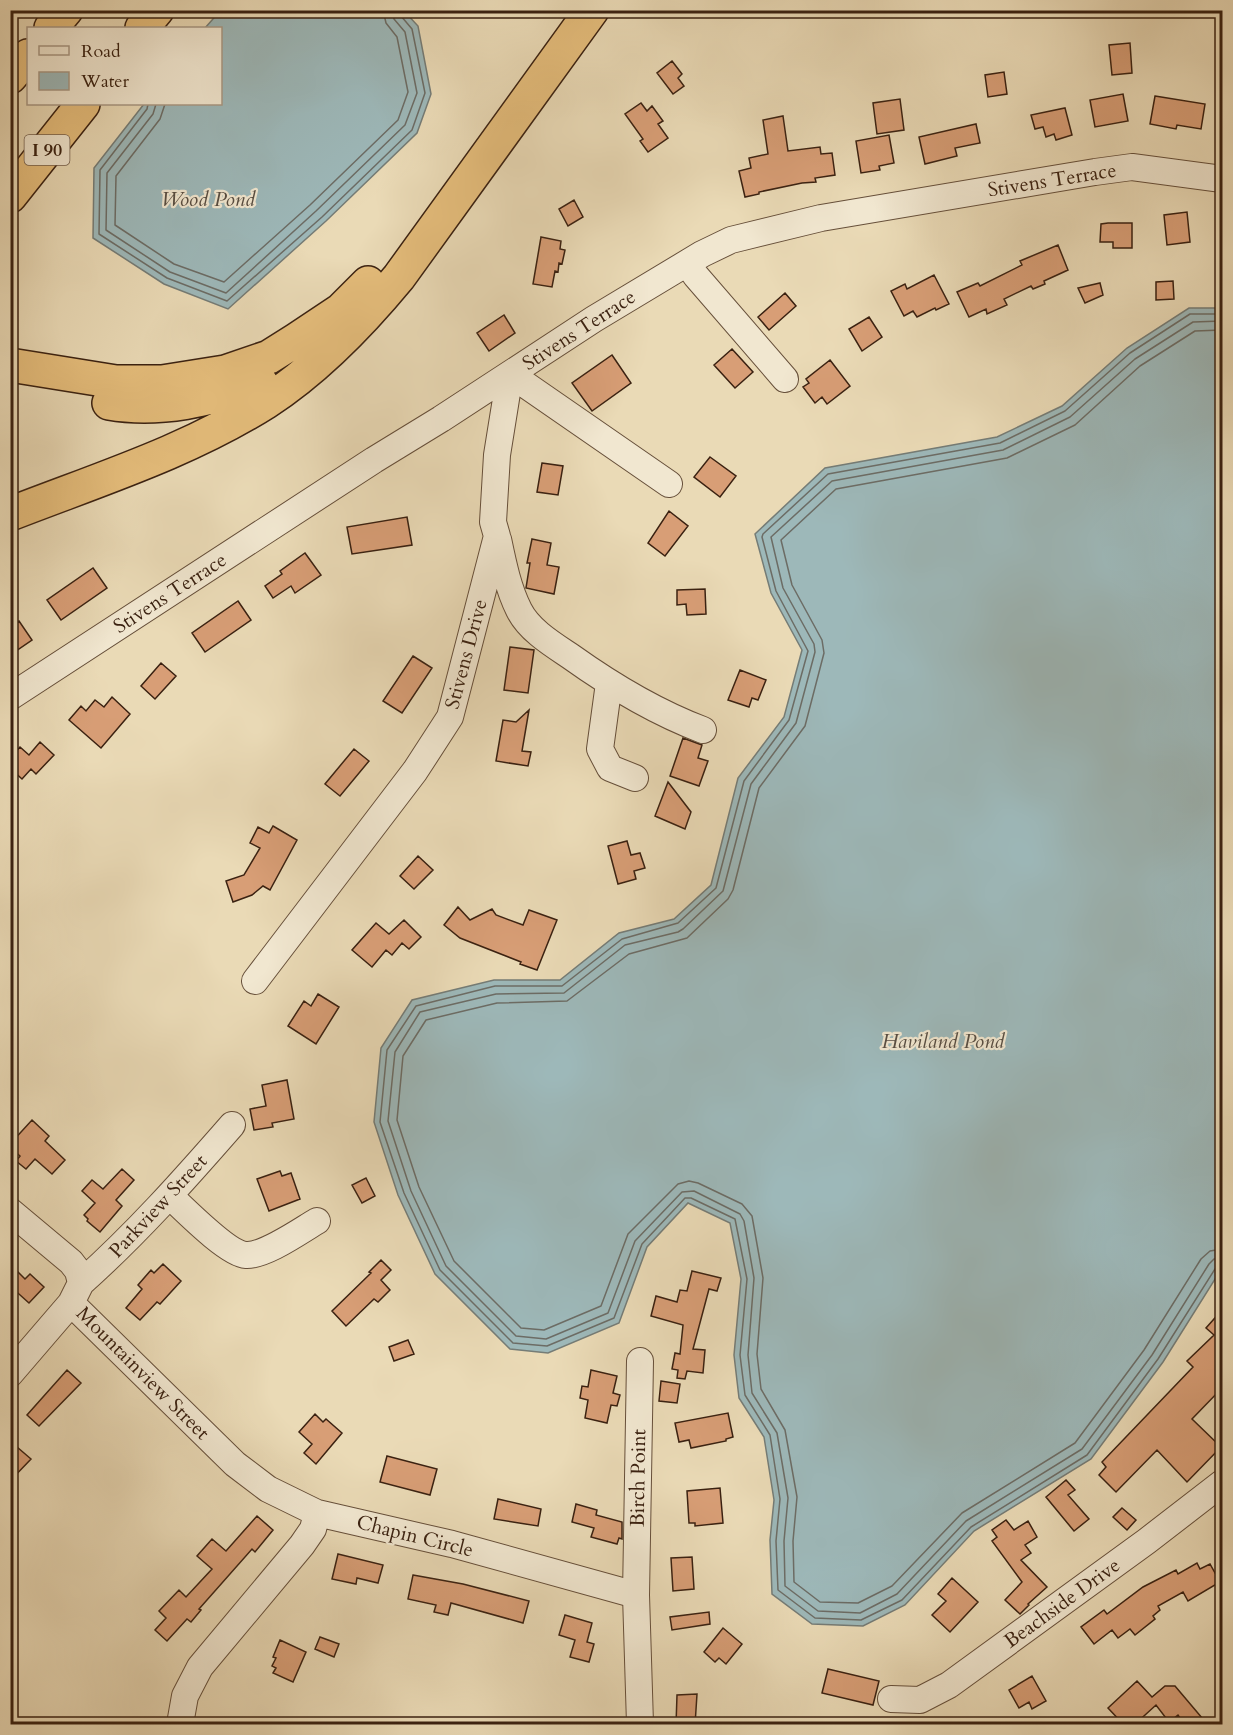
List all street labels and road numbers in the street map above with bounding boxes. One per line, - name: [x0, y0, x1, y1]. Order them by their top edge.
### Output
- road number: I 90: [24, 135, 70, 165]
- street label: Stivens Terrace: [986, 157, 1118, 203]
- street label: Stivens Terrace: [517, 283, 641, 377]
- street label: Stivens Terrace: [108, 546, 232, 640]
- street label: Stivens Drive: [438, 596, 494, 712]
- street label: Parkview Street: [103, 1148, 214, 1264]
- street label: Mountainview Street: [70, 1300, 216, 1446]
- street label: Birch Point: [624, 1428, 652, 1527]
- street label: Chapin Circle: [354, 1508, 476, 1564]
- street label: Beachside Drive: [999, 1552, 1125, 1654]

